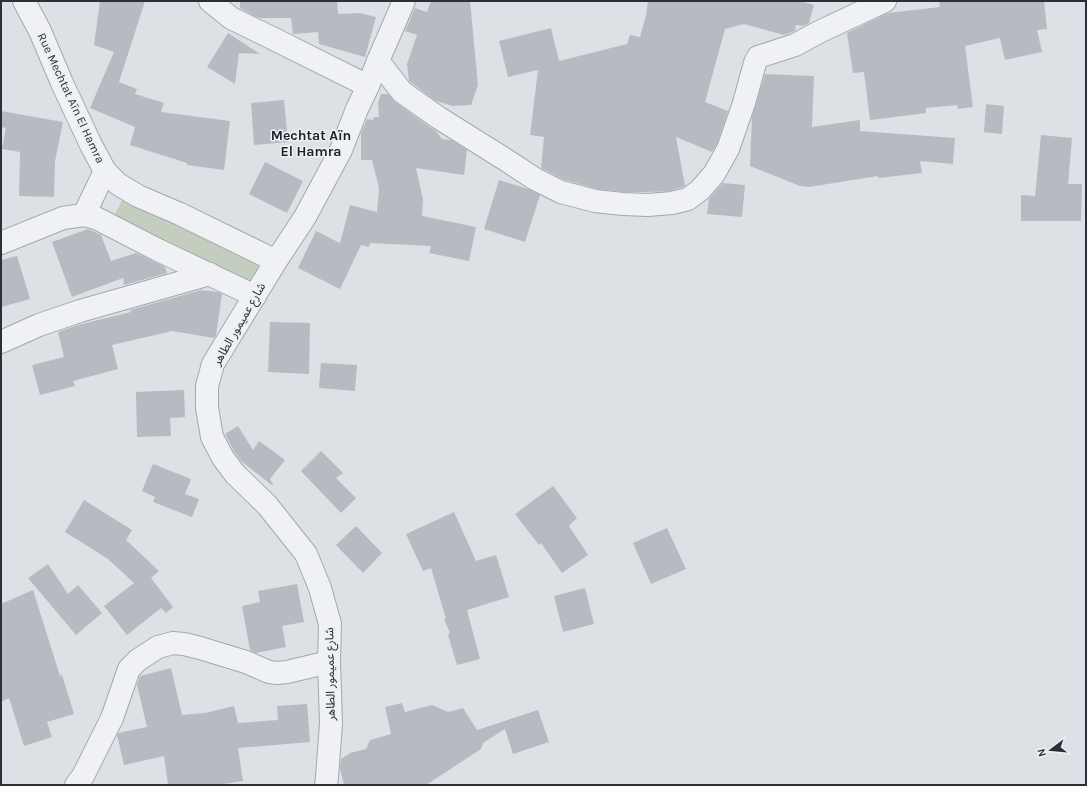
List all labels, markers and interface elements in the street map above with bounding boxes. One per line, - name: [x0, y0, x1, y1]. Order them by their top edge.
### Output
- street label: Rue Mechtat Aïn El Hamra: [35, 31, 107, 165]
- district label: Mechtat Aïn El Hamra: [271, 127, 351, 160]
- street label: شارع عميمور الطاهر: [209, 280, 270, 370]
- street label: شارع عميمور الطاهر: [322, 627, 340, 722]
- north arrow: [1031, 730, 1071, 770]
- text: N: [1035, 747, 1049, 758]

